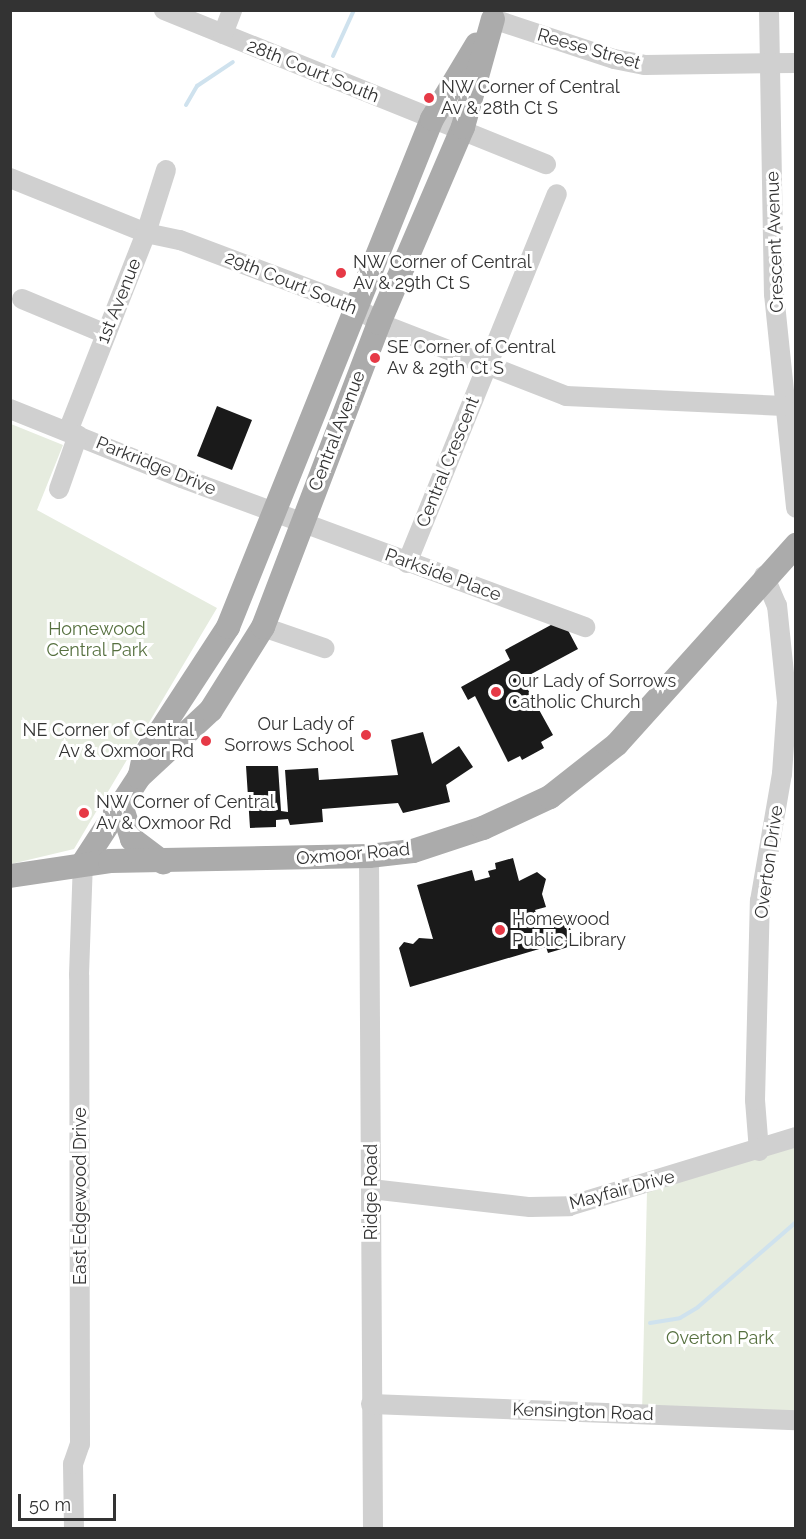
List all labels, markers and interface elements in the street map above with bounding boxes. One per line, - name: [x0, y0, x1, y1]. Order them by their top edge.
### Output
- street label: Reese Street: [535, 24, 643, 74]
- street label: 28th Court South: [244, 35, 382, 107]
- place label: NW Corner of Central Av & 28th Ct S: [441, 77, 621, 119]
- marker: NW Corner of Central Av & 28th Ct S: [422, 91, 436, 105]
- street label: Crescent Avenue: [762, 171, 788, 313]
- street label: 29th Court South: [222, 247, 360, 319]
- place label: NW Corner of Central Av & 29th Ct S: [353, 252, 533, 294]
- street label: 1st Avenue: [92, 255, 146, 347]
- marker: NW Corner of Central Av & 29th Ct S: [334, 266, 348, 280]
- place label: SE Corner of Central Av & 29th Ct S: [387, 337, 556, 380]
- marker: SE Corner of Central Av & 29th Ct S: [368, 351, 382, 365]
- street label: Central Avenue: [304, 367, 370, 495]
- street label: Central Crescent: [412, 393, 484, 531]
- street label: Parkridge Drive: [93, 432, 219, 500]
- street label: Parkside Place: [382, 544, 504, 606]
- park label: Homewood Central Park: [46, 619, 148, 662]
- place label: Our Lady of Sorrows Catholic Church: [508, 671, 678, 714]
- marker: Our Lady of Sorrows Catholic Church: [489, 685, 503, 699]
- place label: Our Lady of Sorrows School: [224, 714, 354, 756]
- place label: NE Corner of Central Av & Oxmoor Rd: [22, 720, 194, 762]
- marker: Our Lady of Sorrows School: [359, 728, 373, 742]
- marker: NE Corner of Central Av & Oxmoor Rd: [199, 734, 213, 748]
- place label: NW Corner of Central Av & Oxmoor Rd: [96, 792, 276, 834]
- street label: Overton Drive: [750, 804, 788, 920]
- marker: NW Corner of Central Av & Oxmoor Rd: [77, 806, 91, 820]
- street label: Oxmoor Road: [295, 838, 411, 870]
- place label: Homewood Public Library: [512, 909, 626, 952]
- marker: Homewood Public Library: [493, 923, 507, 937]
- street label: East Edgewood Drive: [69, 1107, 91, 1285]
- street label: Ridge Road: [360, 1144, 382, 1240]
- street label: Mayfair Drive: [567, 1166, 677, 1214]
- park label: Overton Park: [666, 1327, 774, 1349]
- street label: Kensington Road: [512, 1399, 654, 1425]
- scale bar: [21, 1482, 118, 1520]
- text: 50 m: [29, 1494, 71, 1515]

